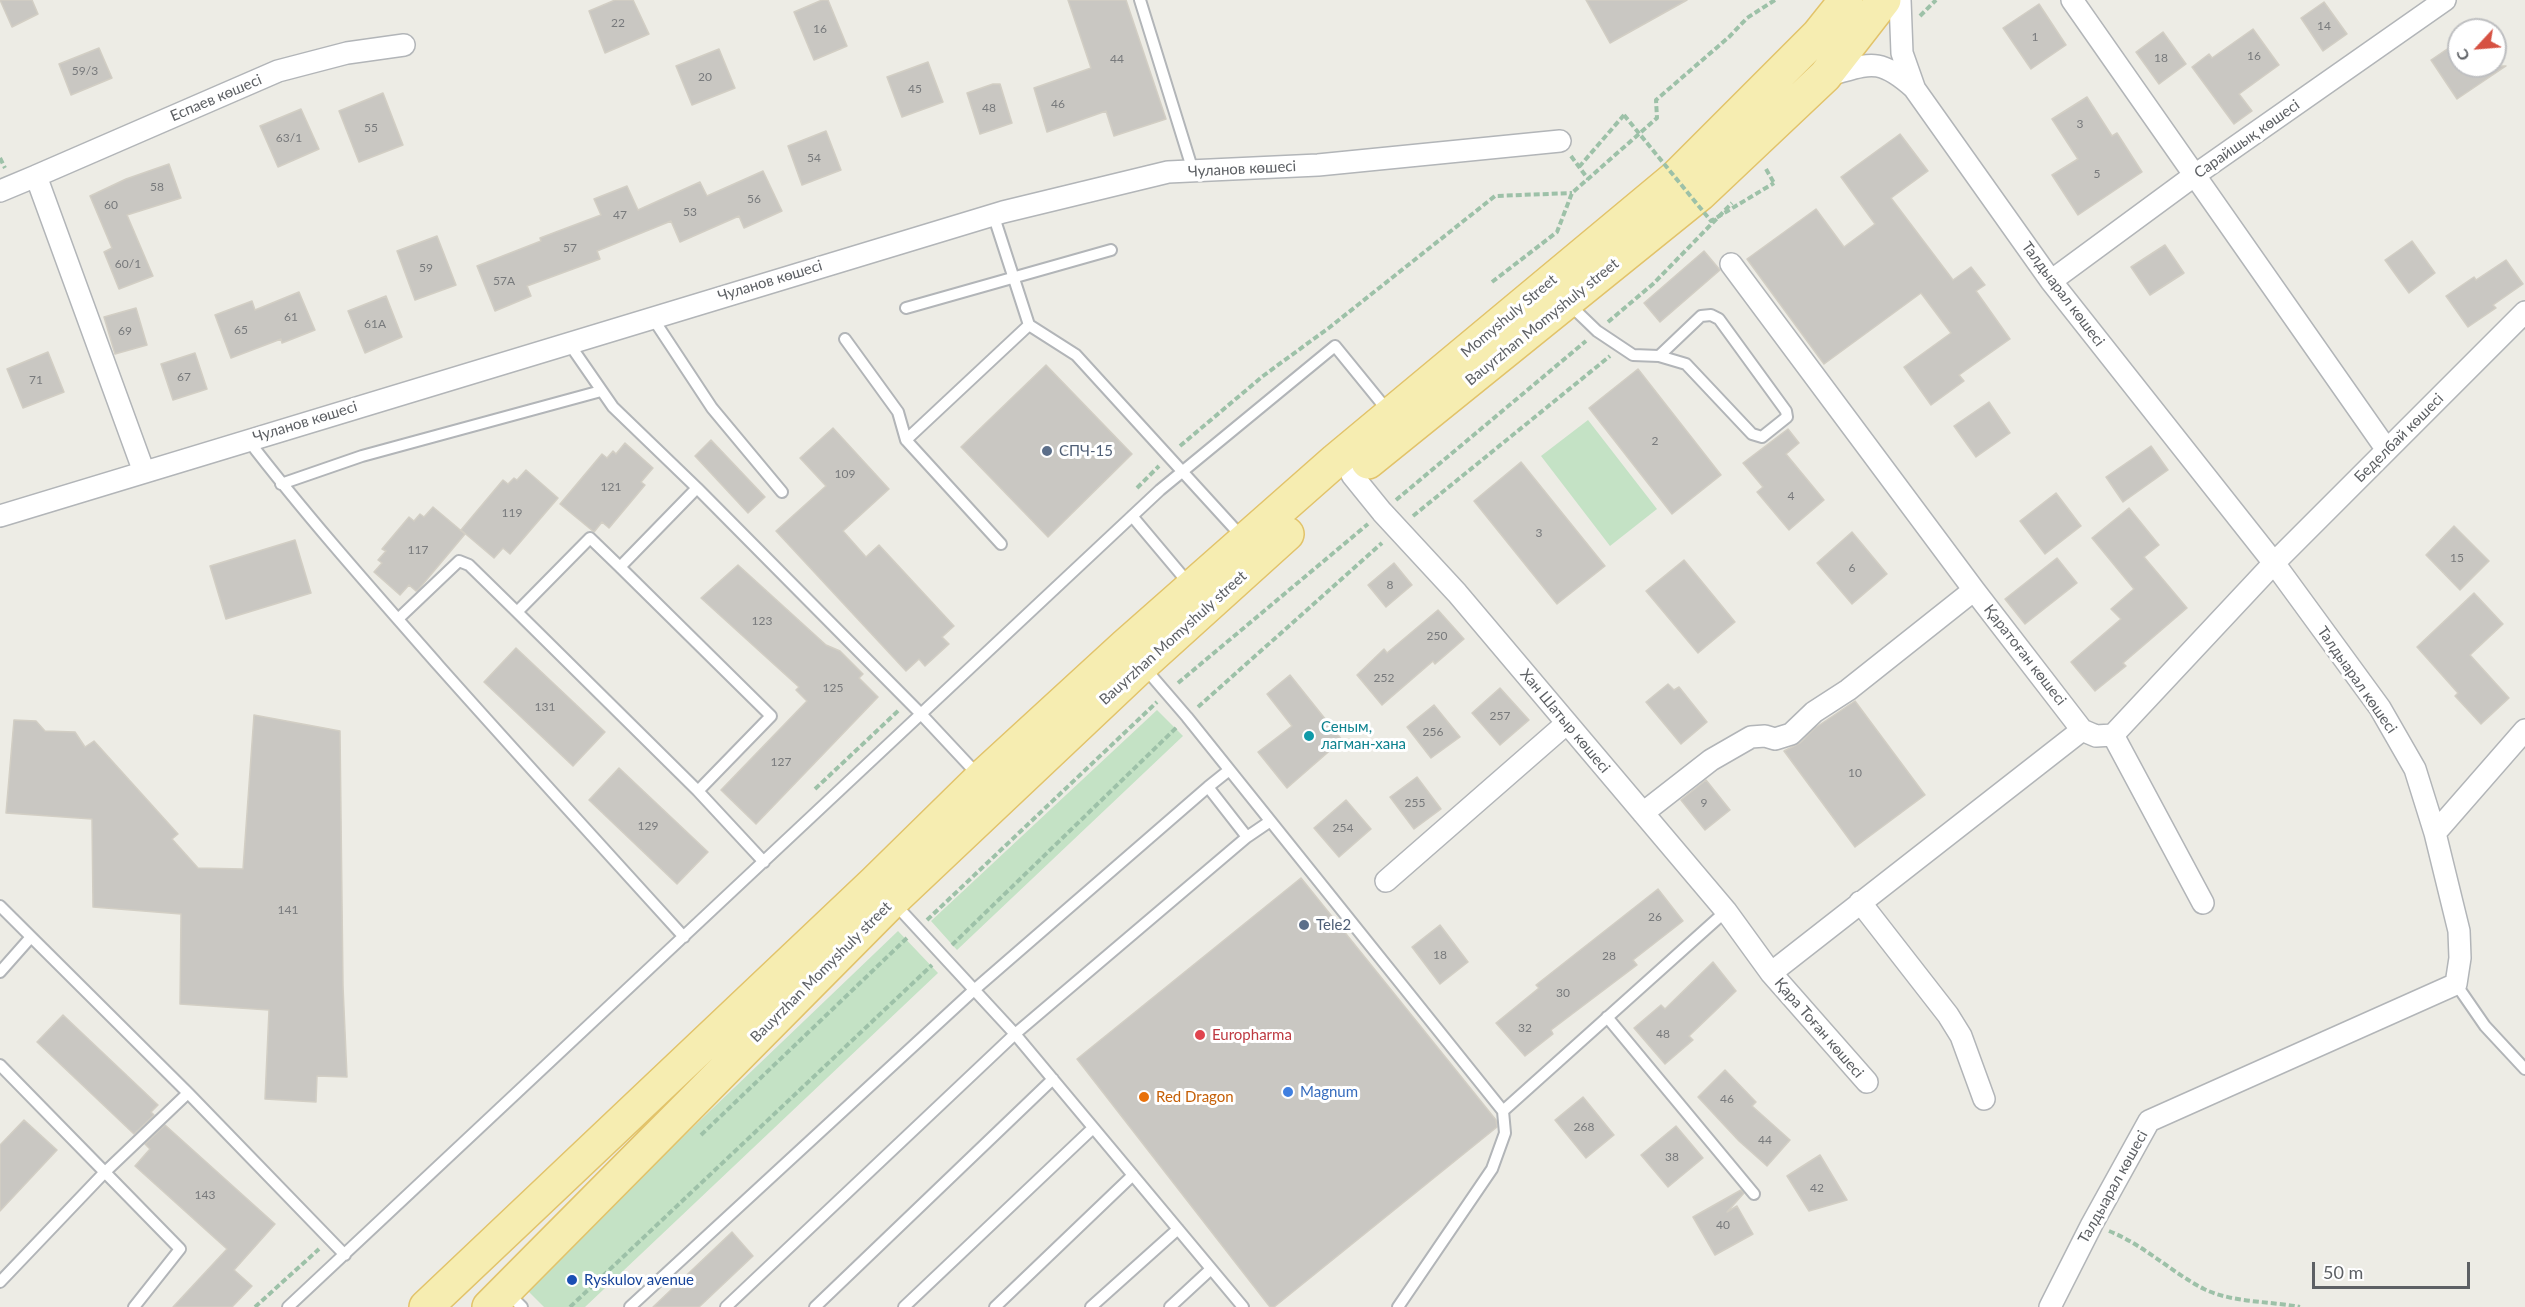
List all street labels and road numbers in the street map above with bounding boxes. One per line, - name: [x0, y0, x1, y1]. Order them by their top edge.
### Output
- street label: Еспаев көшесі: [168, 71, 264, 125]
- street label: Сарайшық көшесі: [2191, 96, 2303, 182]
- street label: Чуланов көшесі: [1187, 157, 1297, 181]
- street label: Талдыарал көшесі: [2018, 238, 2108, 350]
- street label: Bauyrzhan Momyshuly street: [1462, 255, 1622, 389]
- street label: Чуланов көшесі: [716, 257, 824, 305]
- street label: Momyshuly Street: [1457, 271, 1561, 361]
- street label: Беделбай көшесі: [2351, 390, 2447, 486]
- street label: Чуланов көшесі: [251, 398, 359, 446]
- street label: Bauyrzhan Momyshuly street: [1096, 567, 1250, 709]
- street label: Қаратоған көшесі: [1980, 601, 2070, 709]
- street label: Талдыарал көшесі: [2313, 623, 2401, 737]
- street label: Хан Шатыр көшесі: [1516, 665, 1614, 777]
- street label: Bauyrzhan Momyshuly street: [747, 898, 895, 1046]
- street label: Қара Тоған көшесі: [1771, 974, 1867, 1082]
- street label: Талдыарал көшесі: [2074, 1127, 2152, 1247]

